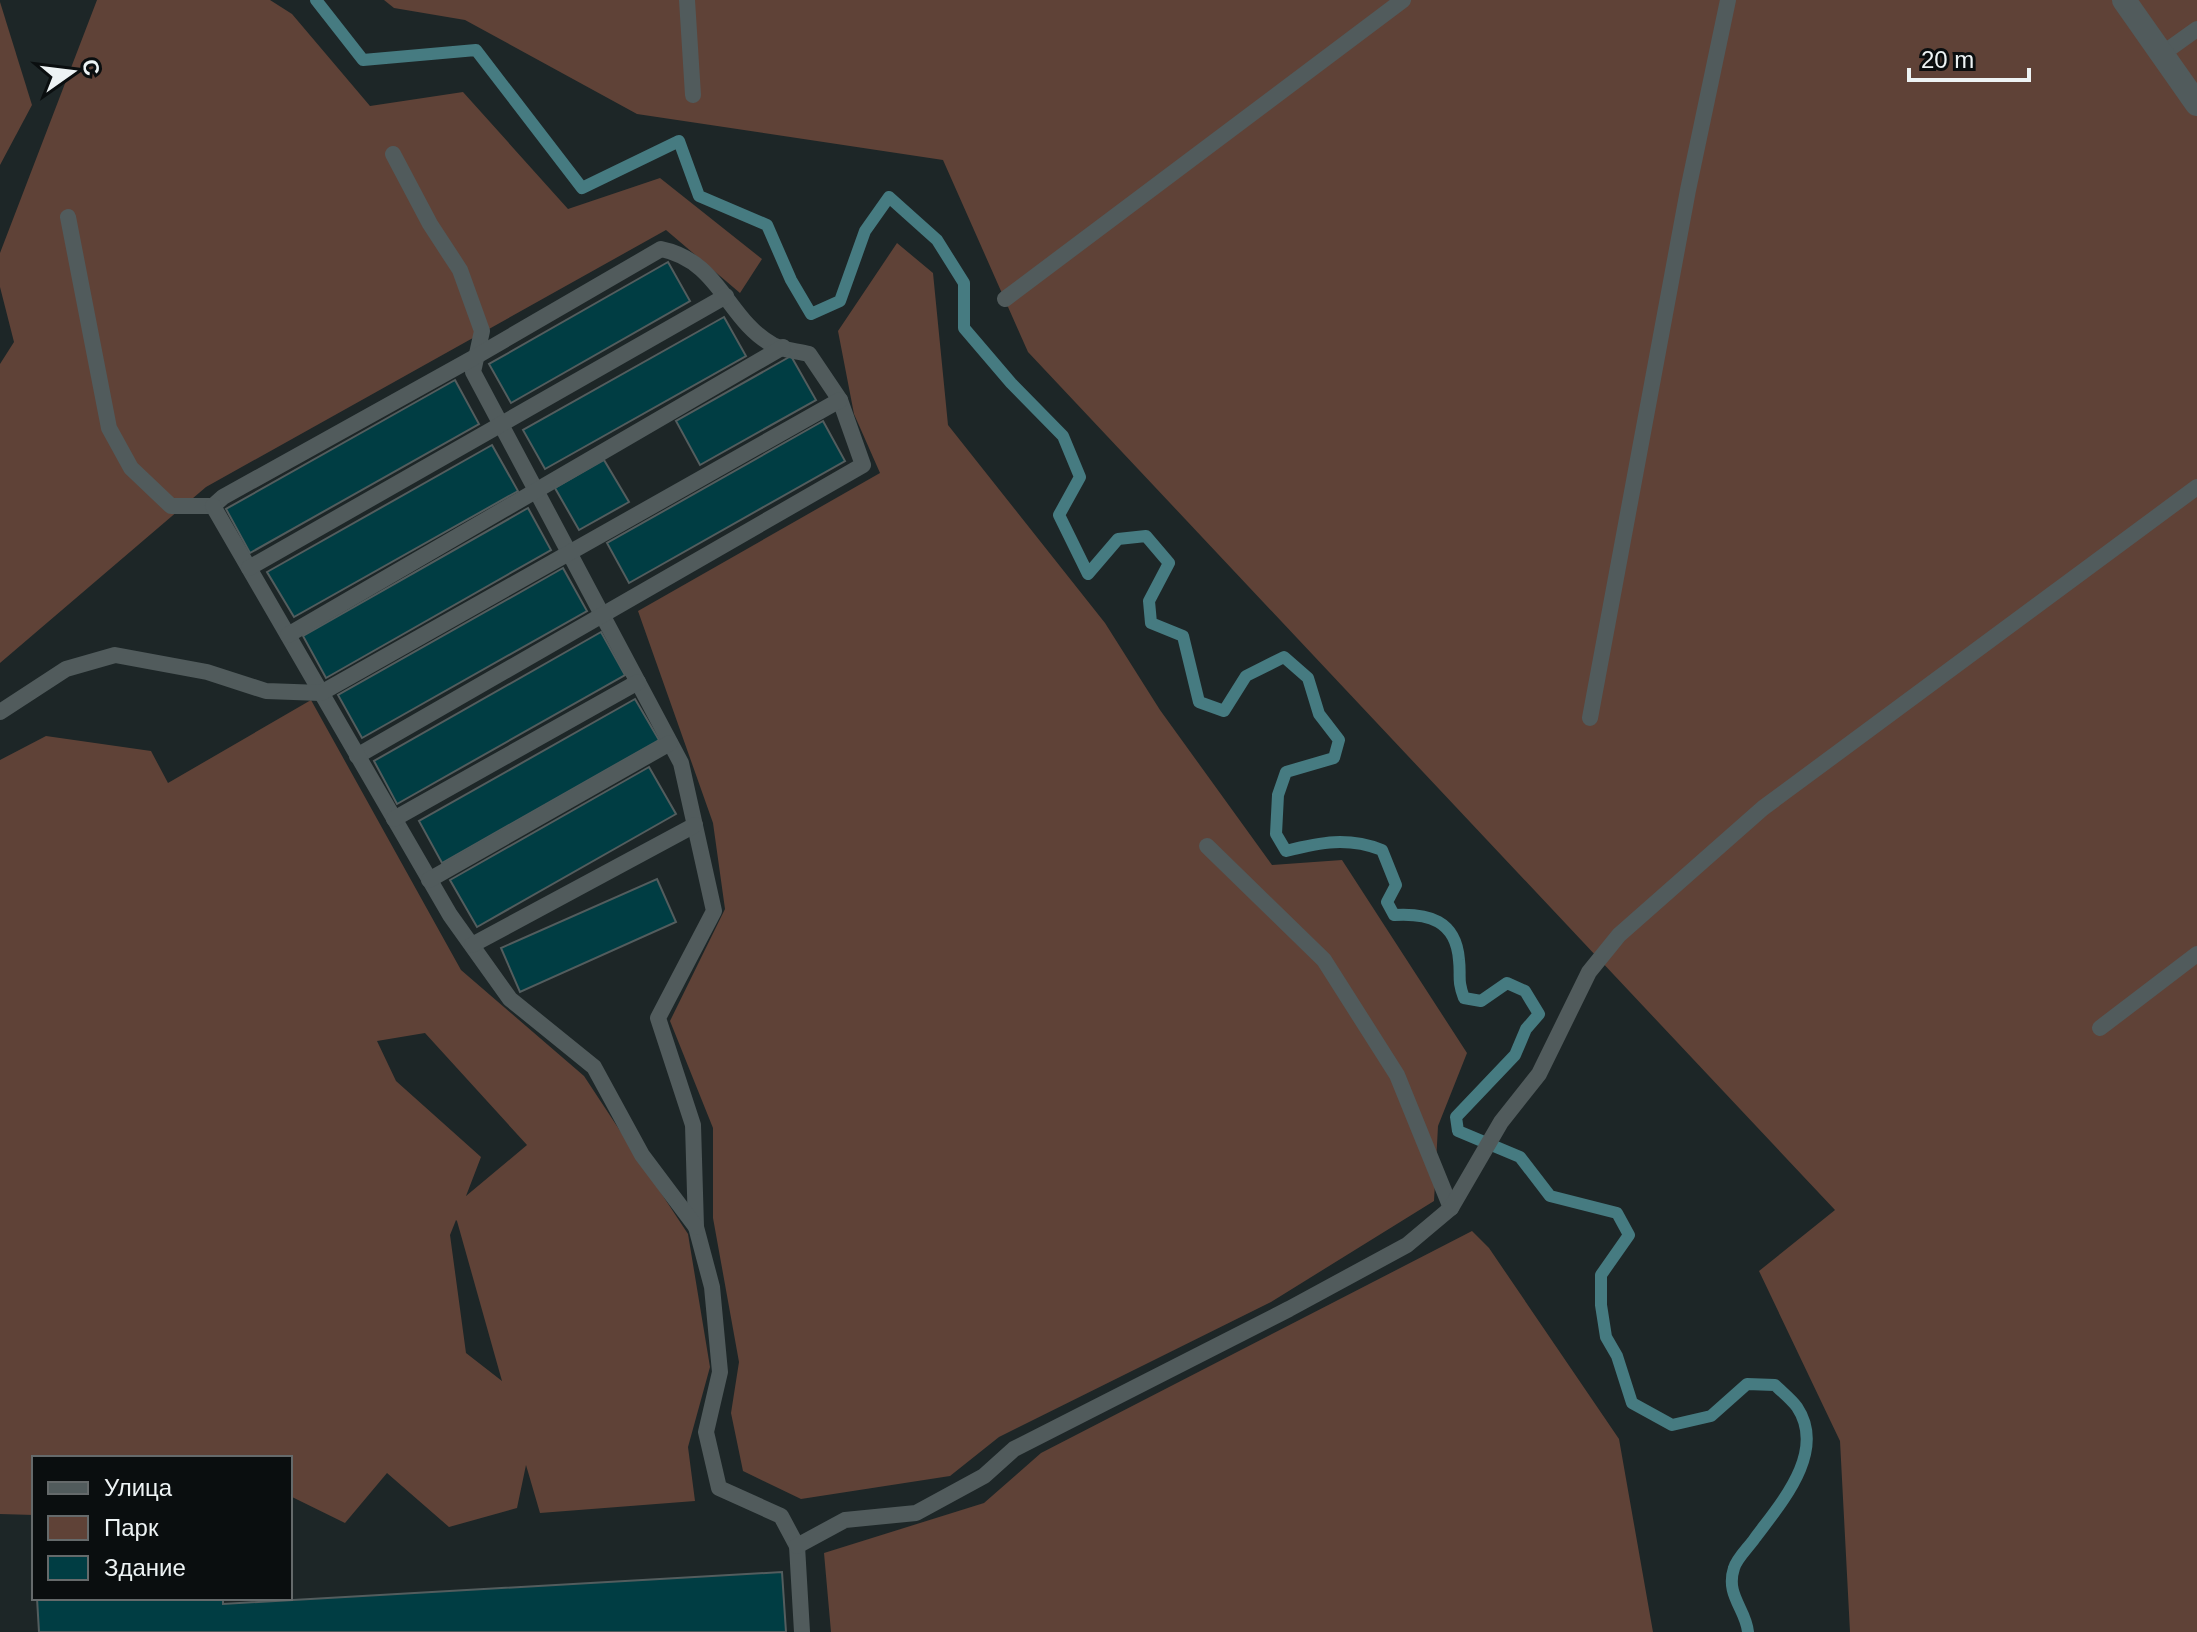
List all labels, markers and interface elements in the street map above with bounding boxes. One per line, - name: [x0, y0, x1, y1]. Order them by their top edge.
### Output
- north arrow: [32, 32, 112, 112]
- scale bar: [1909, 32, 2029, 82]
- text: 20 m: [1921, 46, 1974, 73]
- text: С: [77, 57, 105, 78]
- legend: [32, 1456, 292, 1600]
- text: Улица: [104, 1474, 173, 1501]
- text: Парк: [104, 1514, 159, 1541]
- text: Здание: [104, 1554, 186, 1581]

